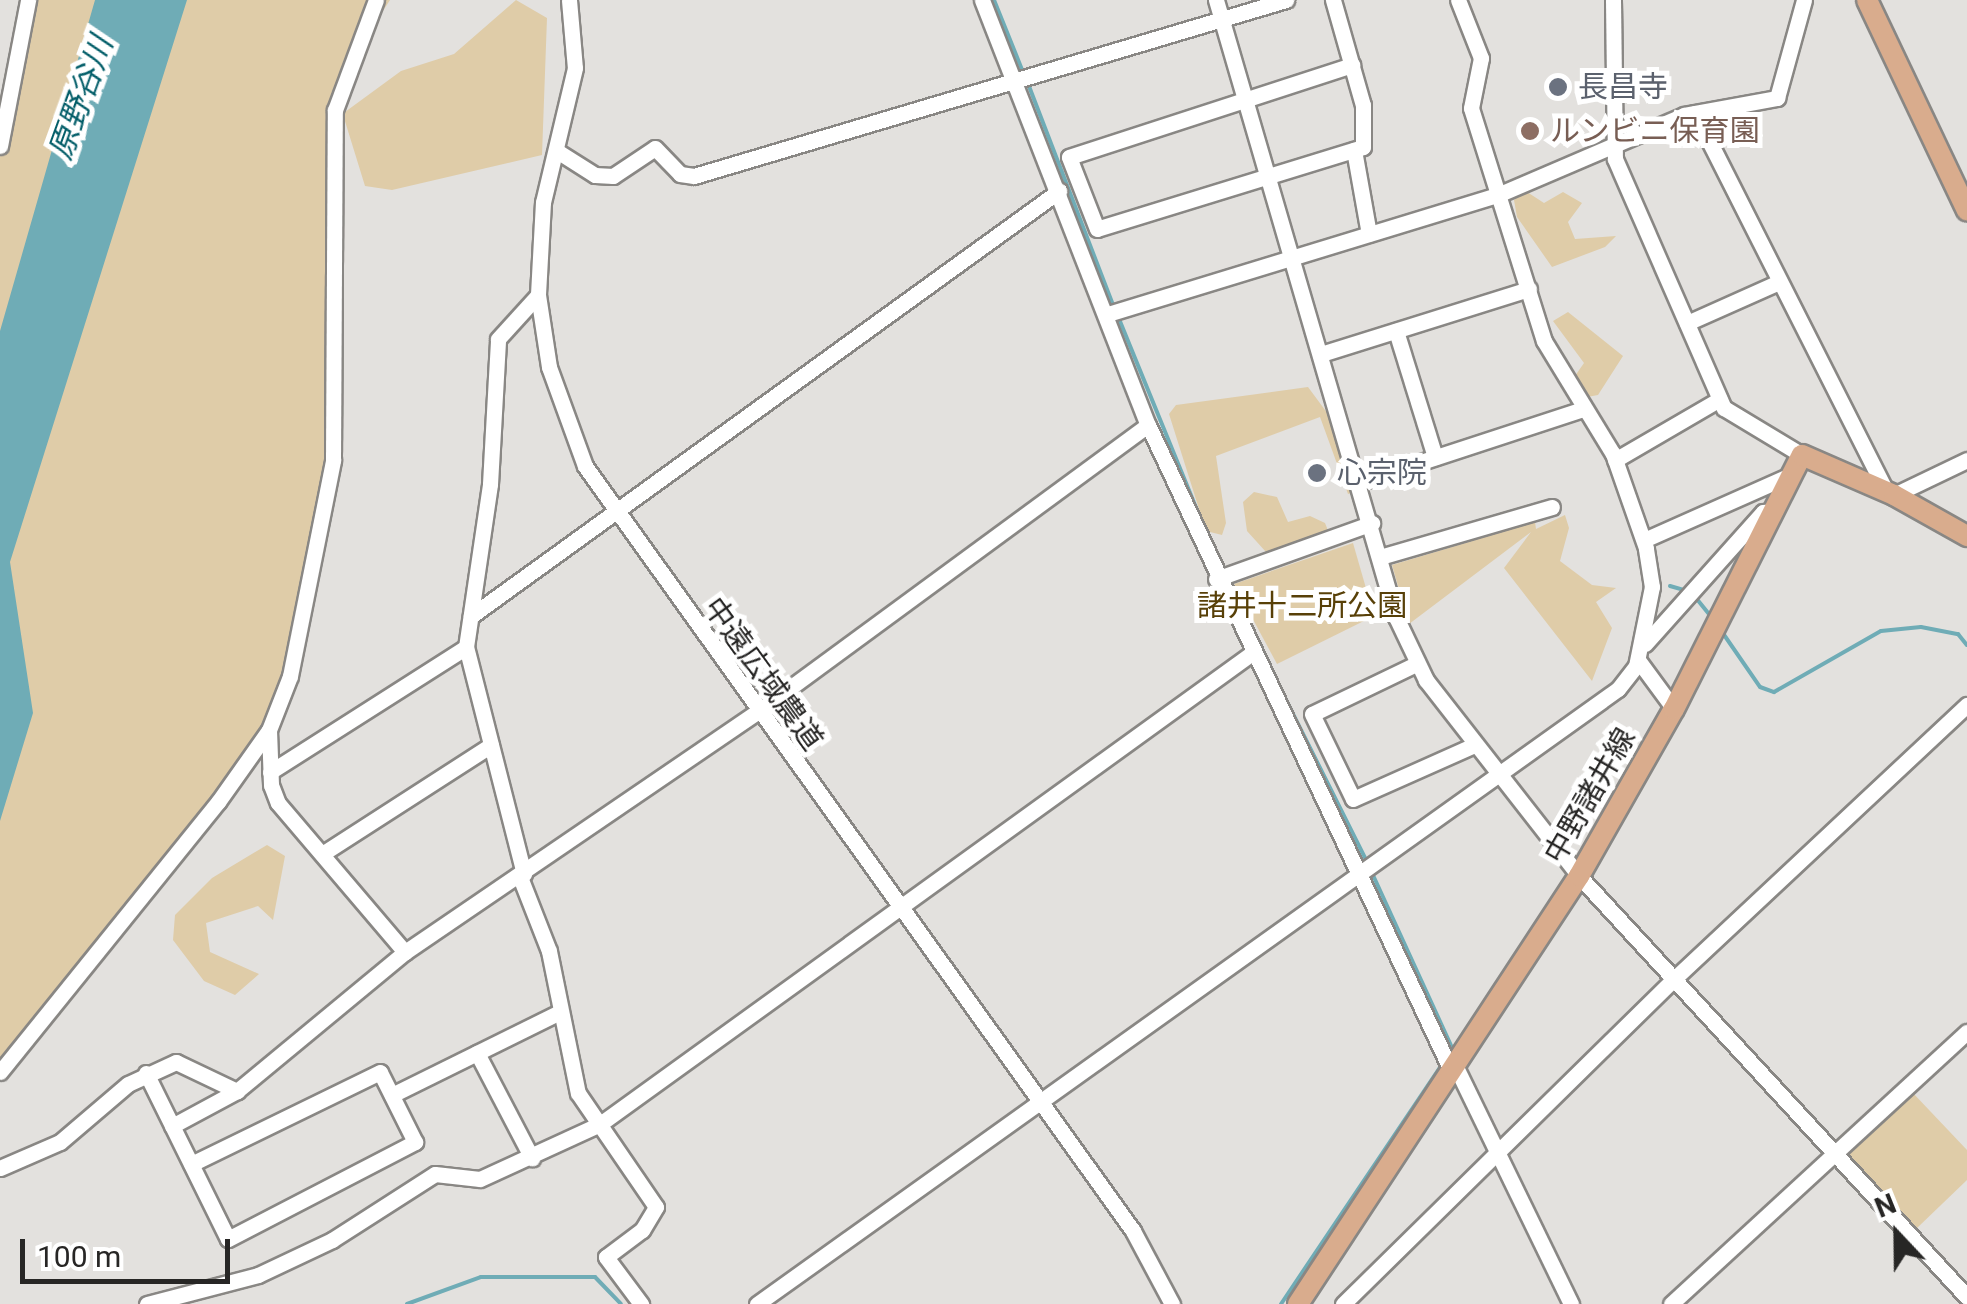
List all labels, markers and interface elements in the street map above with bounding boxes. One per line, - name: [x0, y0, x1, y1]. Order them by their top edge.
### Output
- water label: 原野谷川: [41, 31, 121, 165]
- place label: 長昌寺: [1578, 69, 1668, 105]
- marker: 長昌寺: [1547, 76, 1569, 98]
- place label: ルンビニ保育園: [1550, 113, 1760, 149]
- marker: ルンビニ保育園: [1519, 120, 1541, 142]
- place label: 心宗院: [1337, 455, 1427, 491]
- marker: 心宗院: [1306, 462, 1328, 484]
- park label: 諸井十二所公園: [1197, 588, 1407, 624]
- street label: 中遠広域農道: [696, 591, 830, 757]
- street label: 中野諸井線: [1537, 722, 1643, 870]
- north arrow: [1847, 1184, 1947, 1284]
- text: N: [1870, 1187, 1901, 1225]
- scale bar: [25, 1219, 235, 1281]
- text: 100 m: [37, 1239, 121, 1274]

